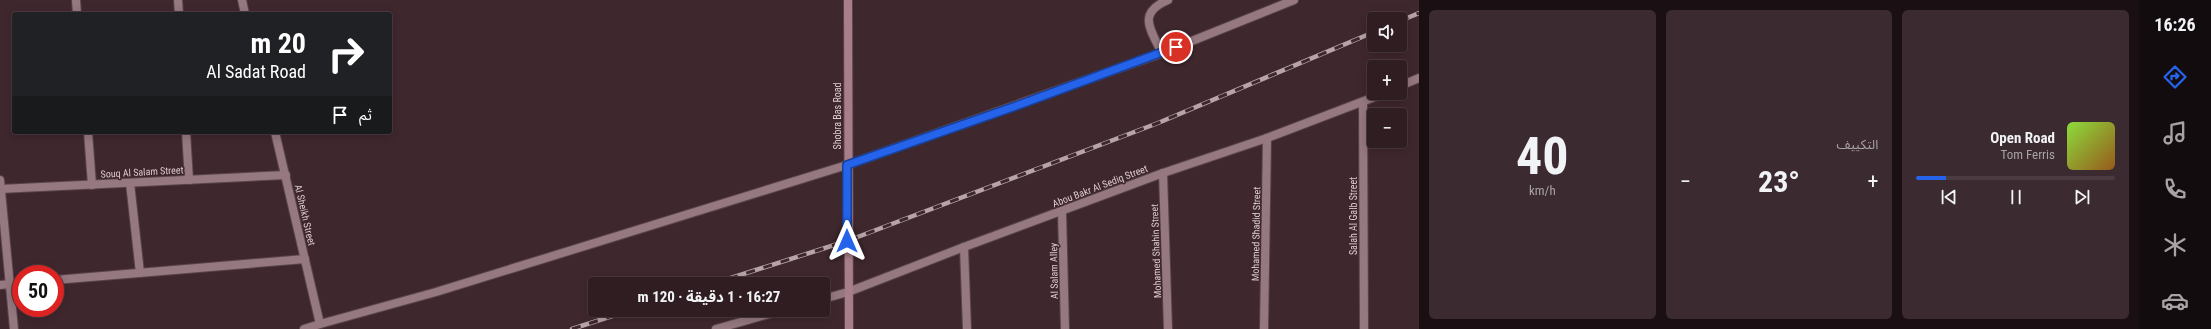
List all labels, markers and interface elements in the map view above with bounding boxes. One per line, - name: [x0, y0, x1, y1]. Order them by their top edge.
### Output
- map controls: [1367, 12, 1407, 148]
- button: sound: [1367, 12, 1407, 52]
- text: 16:26: [2154, 14, 2196, 35]
- text: 20 m: [250, 27, 306, 60]
- icon: right: [320, 28, 372, 80]
- pin: [1159, 30, 1193, 64]
- icon: arrive: [1165, 36, 1187, 58]
- button: +: [1367, 60, 1407, 100]
- text: Al Sadat Road: [206, 61, 306, 82]
- icon: directions: [2161, 63, 2189, 91]
- street label: Shobra Bas Road: [832, 82, 843, 150]
- icon: arrive: [329, 104, 351, 126]
- text: ثم: [359, 106, 372, 124]
- button: −: [1367, 108, 1407, 148]
- icon: music: [2161, 119, 2189, 147]
- text: 40: [1516, 126, 1569, 187]
- text: Open Road: [1990, 129, 2055, 147]
- text: التكييف: [1836, 137, 1878, 152]
- text: Tom Ferris: [2001, 147, 2055, 162]
- street label: Abou Bakr Al Sediq Street: [1051, 163, 1149, 209]
- street label: Souq Al Salam Street: [100, 164, 184, 180]
- text: 23°: [1758, 164, 1800, 199]
- text: −: [1680, 169, 1691, 194]
- text: +: [1867, 169, 1878, 194]
- icon: phone: [2161, 175, 2189, 203]
- street label: Salah Al Galb Street: [1348, 177, 1359, 255]
- street label: Al Sheikh Street: [293, 183, 317, 247]
- text: km/h: [1529, 183, 1556, 198]
- icon: previous: [1938, 186, 1960, 208]
- icon: pause: [2005, 186, 2027, 208]
- icon: next: [2071, 186, 2093, 208]
- street label: Mohamed Shadid Street: [1250, 187, 1262, 281]
- street label: Mohamed Shahin Street: [1149, 204, 1163, 298]
- position arrow: [826, 220, 868, 262]
- icon: climate: [2161, 231, 2189, 259]
- street label: Al Salam Alley: [1048, 243, 1060, 299]
- speed limit sign: 50: [12, 265, 64, 317]
- icon: car: [2161, 287, 2189, 315]
- text: 16:27 · 1 دقيقة · 120 m: [638, 288, 780, 306]

